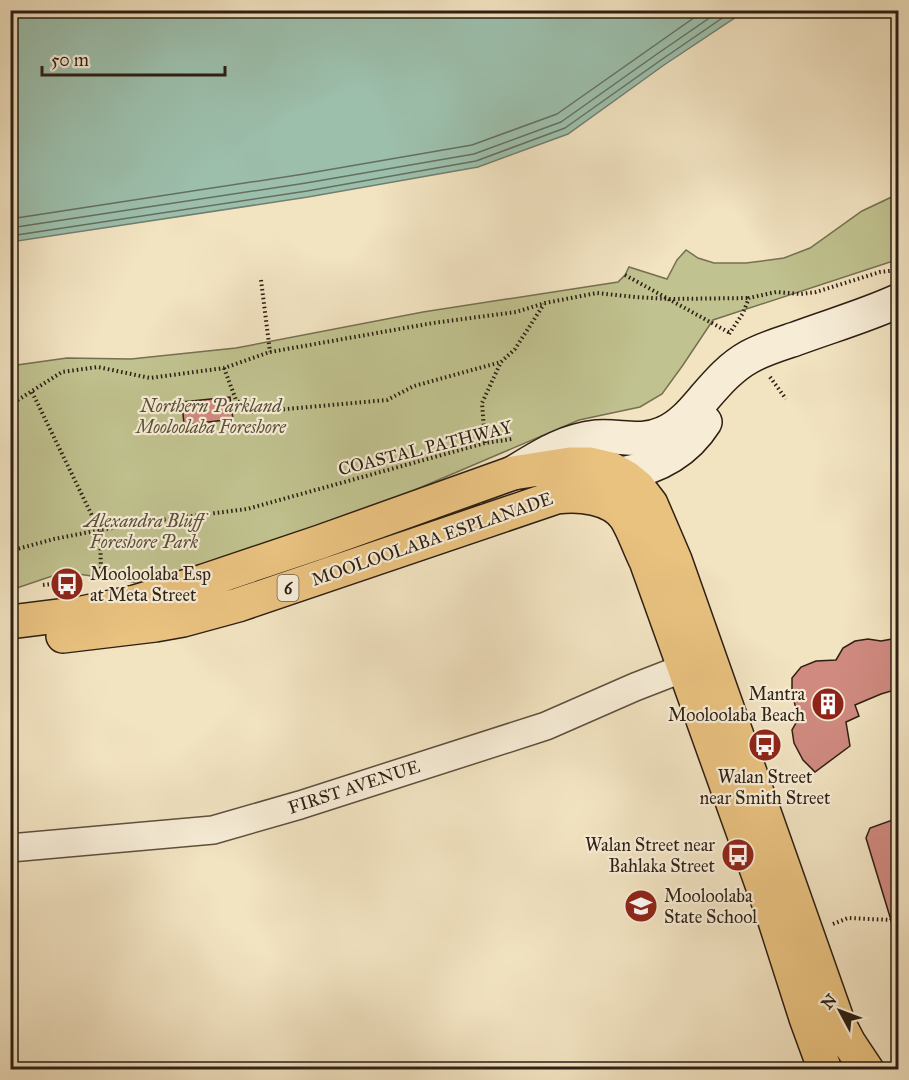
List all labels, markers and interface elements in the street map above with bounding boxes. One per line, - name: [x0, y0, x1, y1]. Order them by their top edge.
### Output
- scale bar: [42, 39, 225, 77]
- text: 50 m: [51, 49, 89, 71]
- park label: Northern Parkland Mooloolaba Foreshore: [134, 395, 287, 438]
- street label: COASTAL PATHWAY: [336, 416, 515, 480]
- street label: MOOLOOLABA ESPLANADE: [309, 487, 556, 591]
- park label: Alexandra Bluff Foreshore Park: [82, 510, 209, 553]
- place label: Mooloolaba Esp at Meta Street: [90, 563, 211, 606]
- bus stop icon: Mooloolaba Esp at Meta Street: [49, 566, 85, 602]
- road number: 6: [278, 575, 298, 601]
- place label: Mantra Mooloolaba Beach: [668, 683, 805, 726]
- building icon: Mantra Mooloolaba Beach: [810, 686, 846, 722]
- bus stop icon: Walan Street near Smith Street: [747, 727, 783, 763]
- street label: FIRST AVENUE: [285, 755, 423, 819]
- place label: Walan Street near Smith Street: [700, 766, 831, 809]
- place label: Walan Street near Bahlaka Street: [585, 834, 716, 877]
- bus stop icon: Walan Street near Bahlaka Street: [720, 837, 756, 873]
- place label: Mooloolaba State School: [664, 885, 757, 928]
- school or university icon: Mooloolaba State School: [623, 888, 659, 924]
- north arrow: [810, 981, 870, 1041]
- text: N: [817, 990, 841, 1013]

